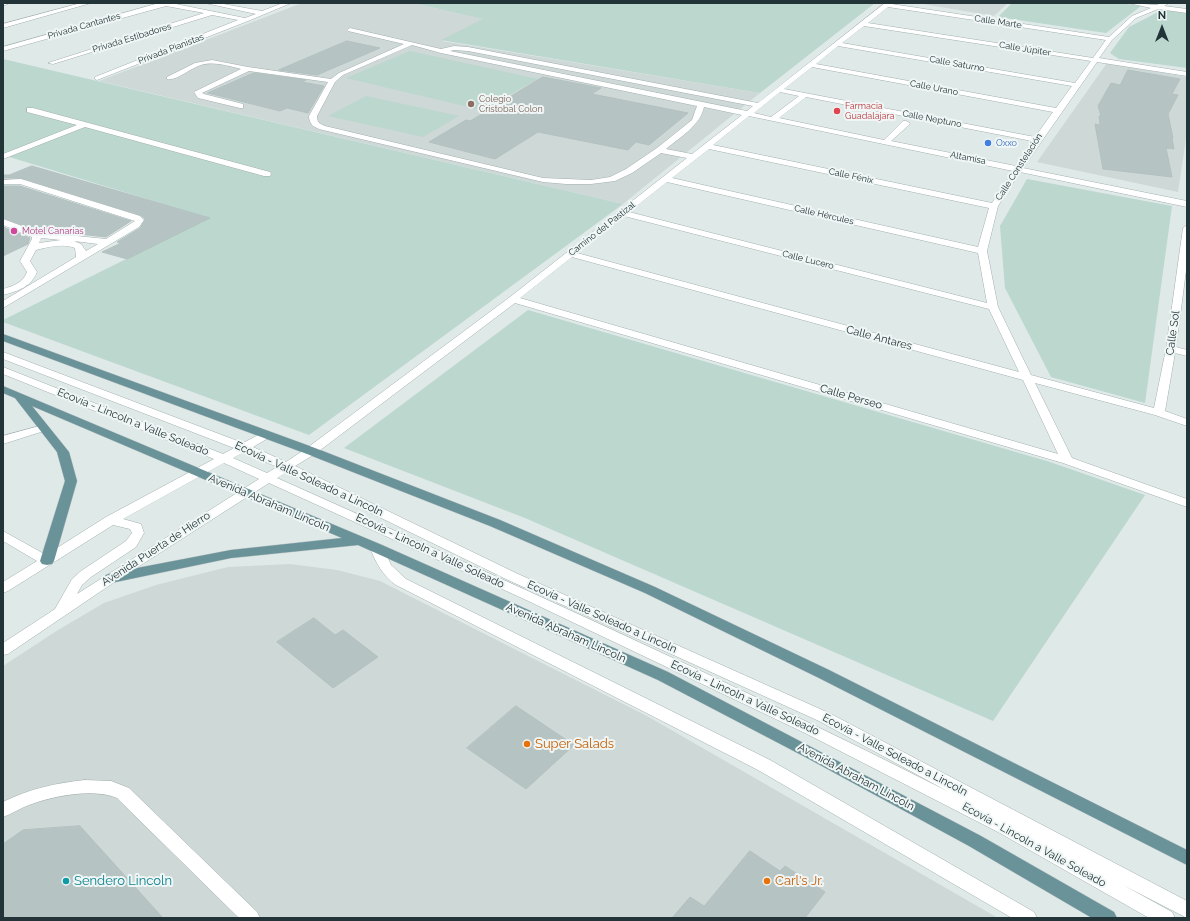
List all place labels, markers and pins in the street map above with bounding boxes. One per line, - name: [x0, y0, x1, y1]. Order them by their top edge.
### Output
- place label: Colegio Cristobal Colon: [479, 94, 543, 115]
- marker: Colegio Cristobal Colon: [466, 99, 476, 109]
- place label: Farmacia Guadalajara: [845, 101, 895, 122]
- marker: Farmacia Guadalajara: [832, 106, 842, 116]
- marker: Oxxo: [983, 138, 993, 148]
- place label: Oxxo: [996, 138, 1017, 148]
- marker: Motel Canarias: [9, 226, 19, 236]
- place label: Motel Canarias: [22, 226, 84, 236]
- place label: Super Salads: [535, 736, 614, 752]
- marker: Super Salads: [522, 739, 532, 749]
- place label: Sendero Lincoln: [74, 873, 172, 889]
- place label: Carl's Jr.: [775, 873, 823, 889]
- marker: Sendero Lincoln: [61, 876, 71, 886]
- marker: Carl's Jr.: [762, 876, 772, 886]

